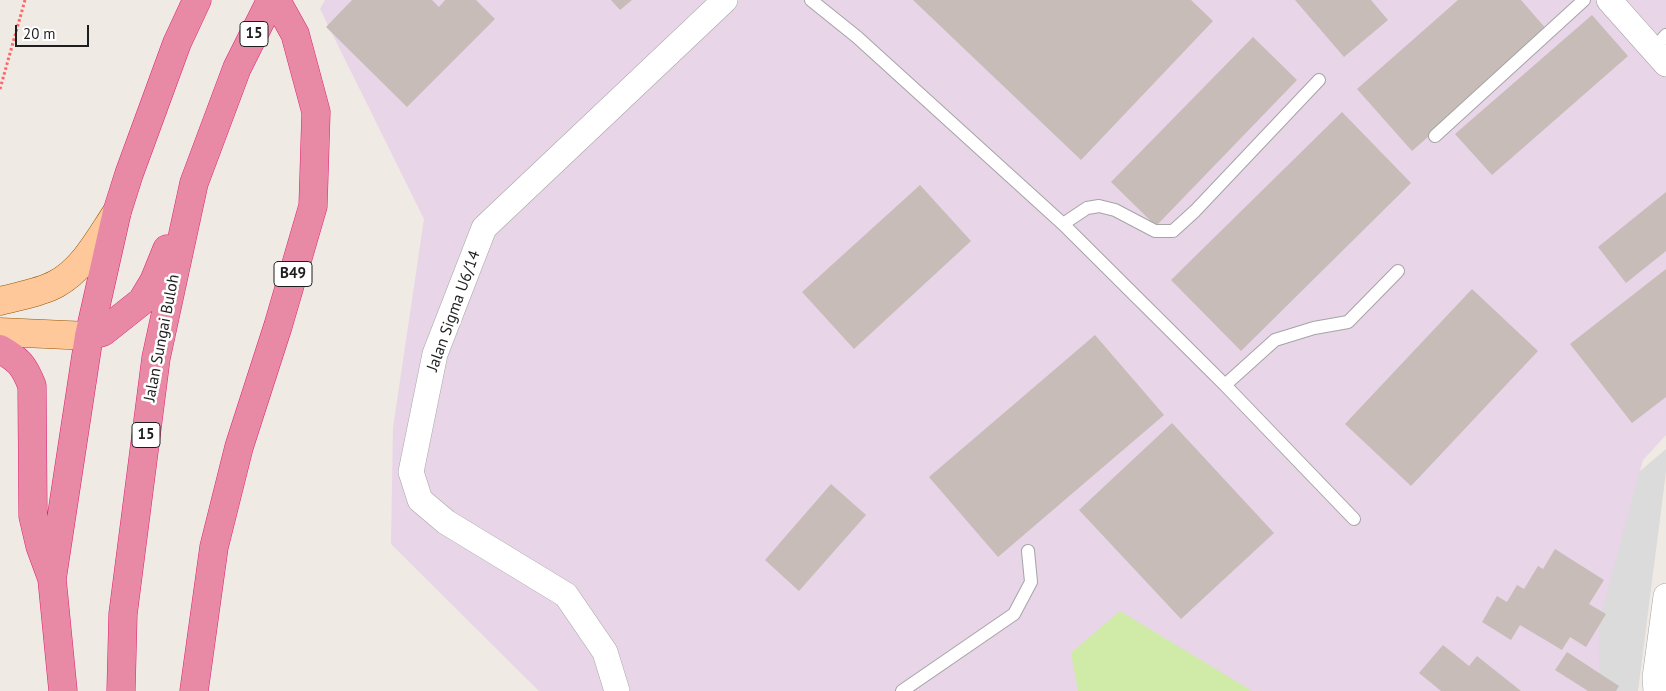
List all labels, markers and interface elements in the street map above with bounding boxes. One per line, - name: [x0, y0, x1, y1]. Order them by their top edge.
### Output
- scale bar: [18, 15, 91, 47]
- road number: 15: [240, 22, 268, 46]
- text: 20 m: [23, 24, 56, 43]
- street label: Jalan Sigma U6/14: [423, 248, 485, 374]
- road number: B49: [274, 262, 312, 286]
- street label: Jalan Sungai Buloh: [140, 273, 184, 403]
- road number: 15: [132, 422, 160, 448]

